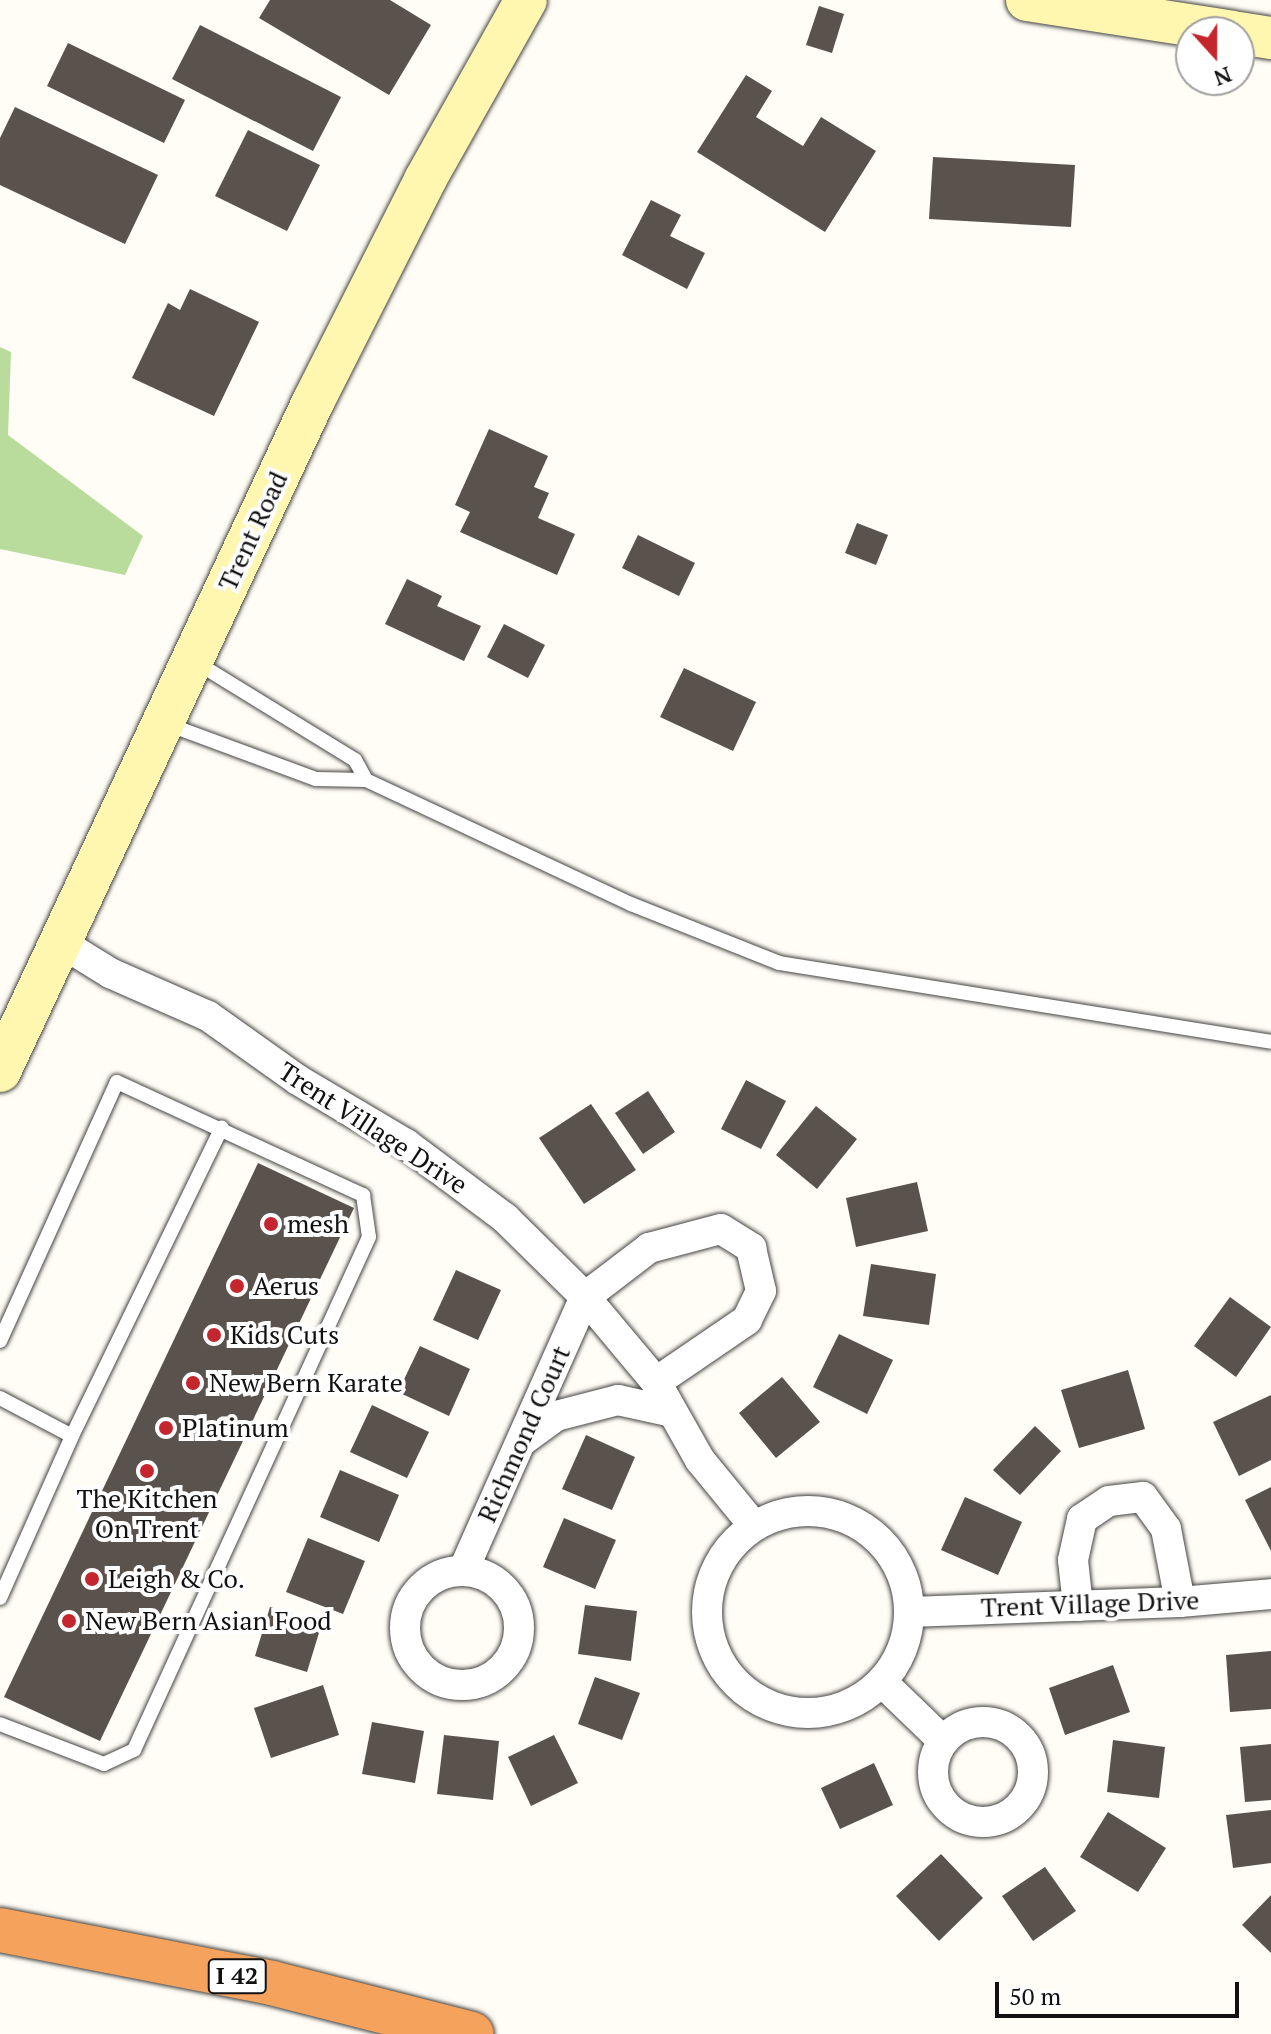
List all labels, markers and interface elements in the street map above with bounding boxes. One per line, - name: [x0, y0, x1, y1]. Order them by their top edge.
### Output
- north arrow: [1175, 16, 1255, 96]
- text: N: [1210, 60, 1236, 94]
- street label: Trent Road: [212, 466, 294, 596]
- street label: Trent Village Drive: [273, 1055, 473, 1201]
- place label: mesh: [287, 1208, 349, 1240]
- marker: mesh: [262, 1215, 280, 1233]
- place label: Aerus: [253, 1270, 319, 1302]
- marker: Aerus: [228, 1277, 246, 1295]
- place label: Kids Cuts: [230, 1319, 339, 1351]
- marker: Kids Cuts: [205, 1326, 223, 1344]
- street label: Richmond Court: [471, 1341, 577, 1527]
- place label: New Bern Karate: [209, 1367, 403, 1399]
- marker: New Bern Karate: [184, 1374, 202, 1392]
- place label: Platinum: [182, 1412, 289, 1444]
- marker: Platinum: [157, 1419, 175, 1437]
- marker: The Kitchen On Trent: [138, 1462, 156, 1480]
- place label: The Kitchen On Trent: [77, 1483, 217, 1544]
- place label: Leigh & Co.: [108, 1563, 245, 1595]
- marker: Leigh & Co.: [83, 1570, 101, 1588]
- street label: Trent Village Drive: [980, 1585, 1200, 1623]
- place label: New Bern Asian Food: [85, 1605, 332, 1637]
- marker: New Bern Asian Food: [60, 1612, 78, 1630]
- road number: I 42: [207, 1956, 267, 1996]
- scale bar: [999, 1966, 1243, 2016]
- text: 50 m: [1009, 1980, 1061, 2012]

